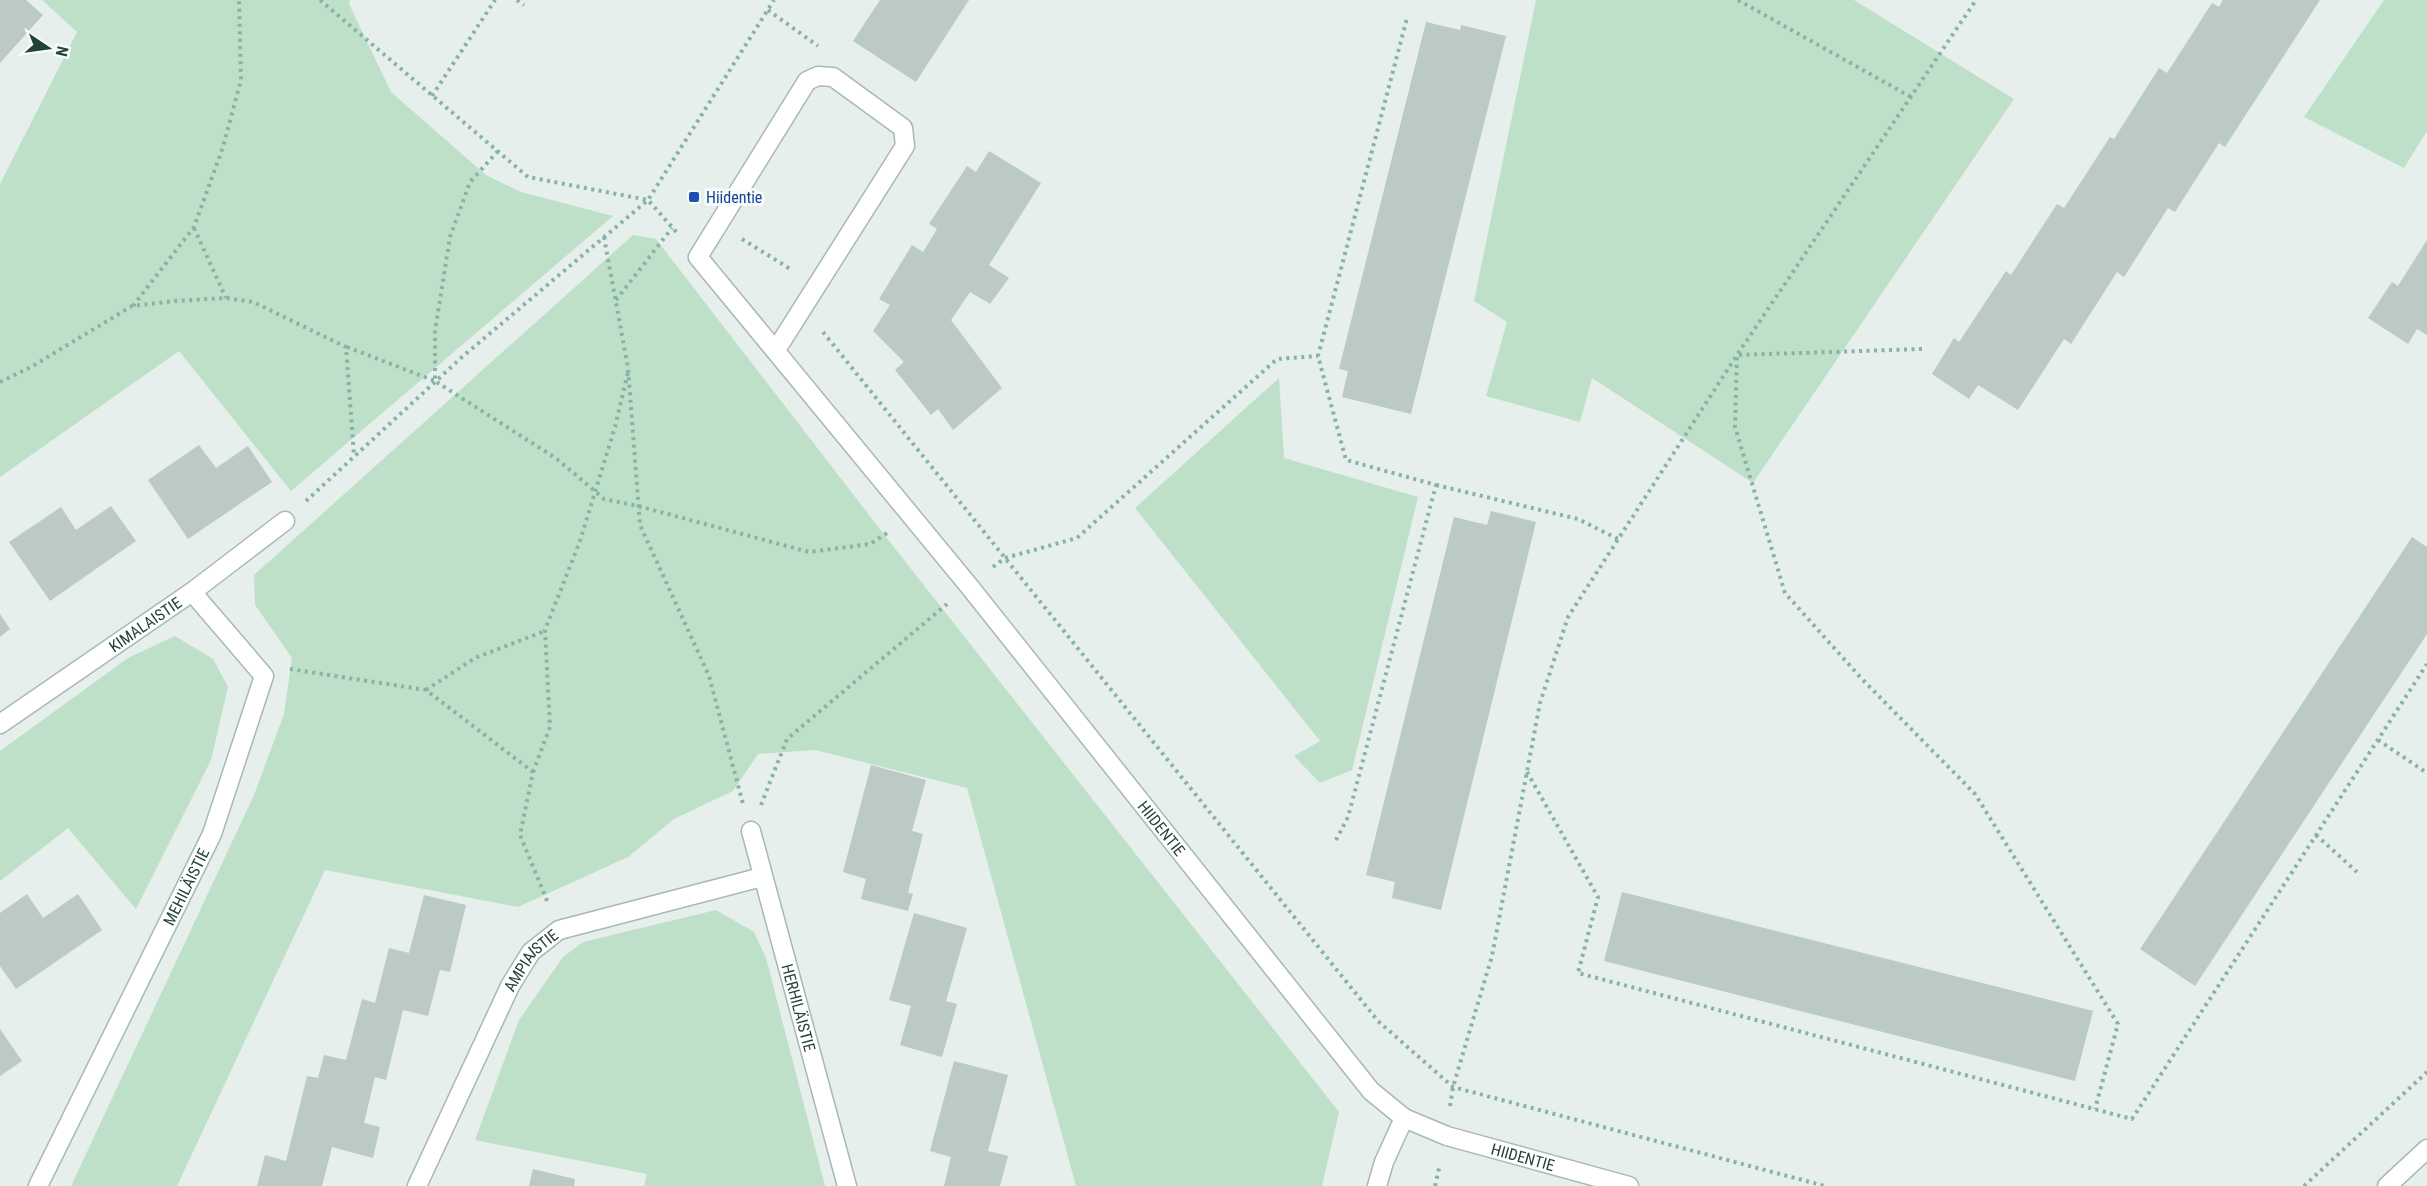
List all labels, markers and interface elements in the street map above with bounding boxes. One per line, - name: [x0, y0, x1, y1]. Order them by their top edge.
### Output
- north arrow: [18, 18, 78, 78]
- text: N: [52, 44, 72, 58]
- place label: Hiidentie: [706, 188, 762, 207]
- marker: Hiidentie: [687, 190, 701, 204]
- street label: KIMALAISTIE: [105, 593, 185, 656]
- street label: HIIDENTIE: [1134, 797, 1189, 860]
- street label: MEHILÄISTIE: [159, 845, 213, 928]
- street label: AMPIAISTIE: [499, 925, 562, 994]
- street label: HERHILÄISTIE: [778, 962, 820, 1054]
- street label: HIIDENTIE: [1489, 1139, 1557, 1175]

